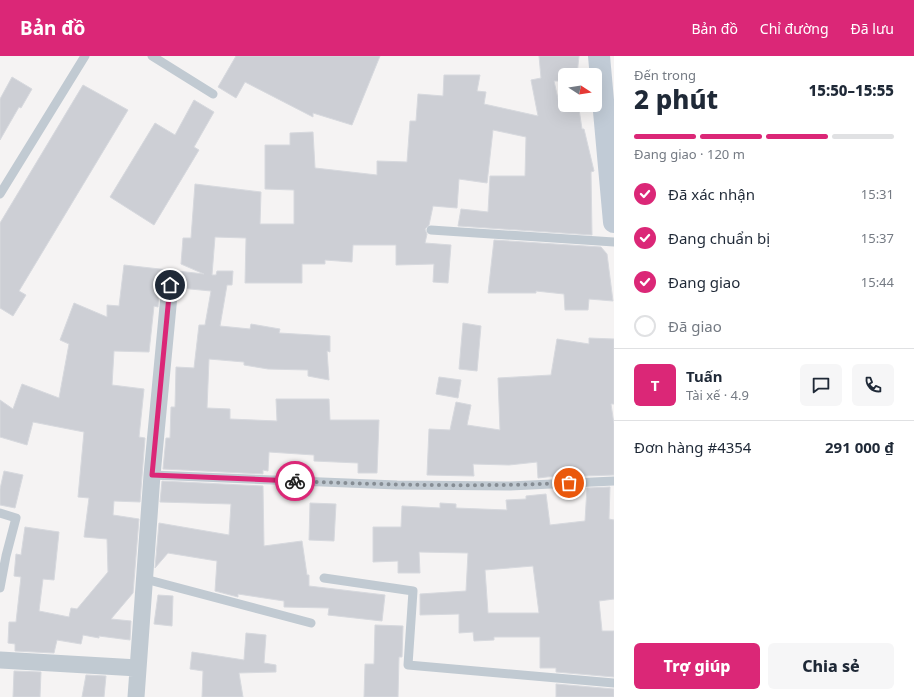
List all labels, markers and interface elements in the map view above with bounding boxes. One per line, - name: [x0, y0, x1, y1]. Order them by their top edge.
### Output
- text: Bản đồ: [20, 15, 85, 41]
- text: Bản đồ: [692, 19, 738, 38]
- text: Chỉ đường: [760, 19, 829, 38]
- text: Đã lưu: [851, 19, 894, 38]
- text: Đến trong: [634, 66, 696, 84]
- north arrow: [558, 68, 602, 112]
- map controls: [558, 68, 602, 112]
- text: 15:50–15:55: [809, 80, 894, 100]
- text: 2 phút: [634, 81, 718, 117]
- text: Đang giao · 120 m: [634, 145, 745, 163]
- icon: check: [634, 183, 656, 205]
- text: Đã xác nhận: [668, 184, 755, 204]
- text: 15:31: [861, 185, 894, 203]
- icon: check: [634, 227, 656, 249]
- text: Đang chuẩn bị: [668, 228, 770, 248]
- text: 15:37: [861, 229, 894, 247]
- pin: [153, 268, 187, 302]
- icon: check: [634, 271, 656, 293]
- text: Đang giao: [668, 272, 740, 292]
- text: 15:44: [861, 273, 894, 291]
- icon: home: [159, 274, 181, 296]
- text: Đã giao: [668, 316, 722, 336]
- button: chat: [800, 364, 842, 406]
- button: phone: [852, 364, 894, 406]
- text: Tuấn: [686, 366, 722, 386]
- text: T: [651, 375, 659, 395]
- text: Tài xế · 4.9: [686, 386, 749, 404]
- text: Đơn hàng #4354: [634, 437, 751, 457]
- text: 291 000 ₫: [825, 437, 894, 457]
- courier: [275, 461, 315, 501]
- pin: [552, 466, 586, 500]
- icon: bike: [284, 470, 306, 492]
- icon: bag: [558, 472, 580, 494]
- button: Trợ giúp: [634, 643, 760, 689]
- button: Chia sẻ: [768, 643, 894, 689]

